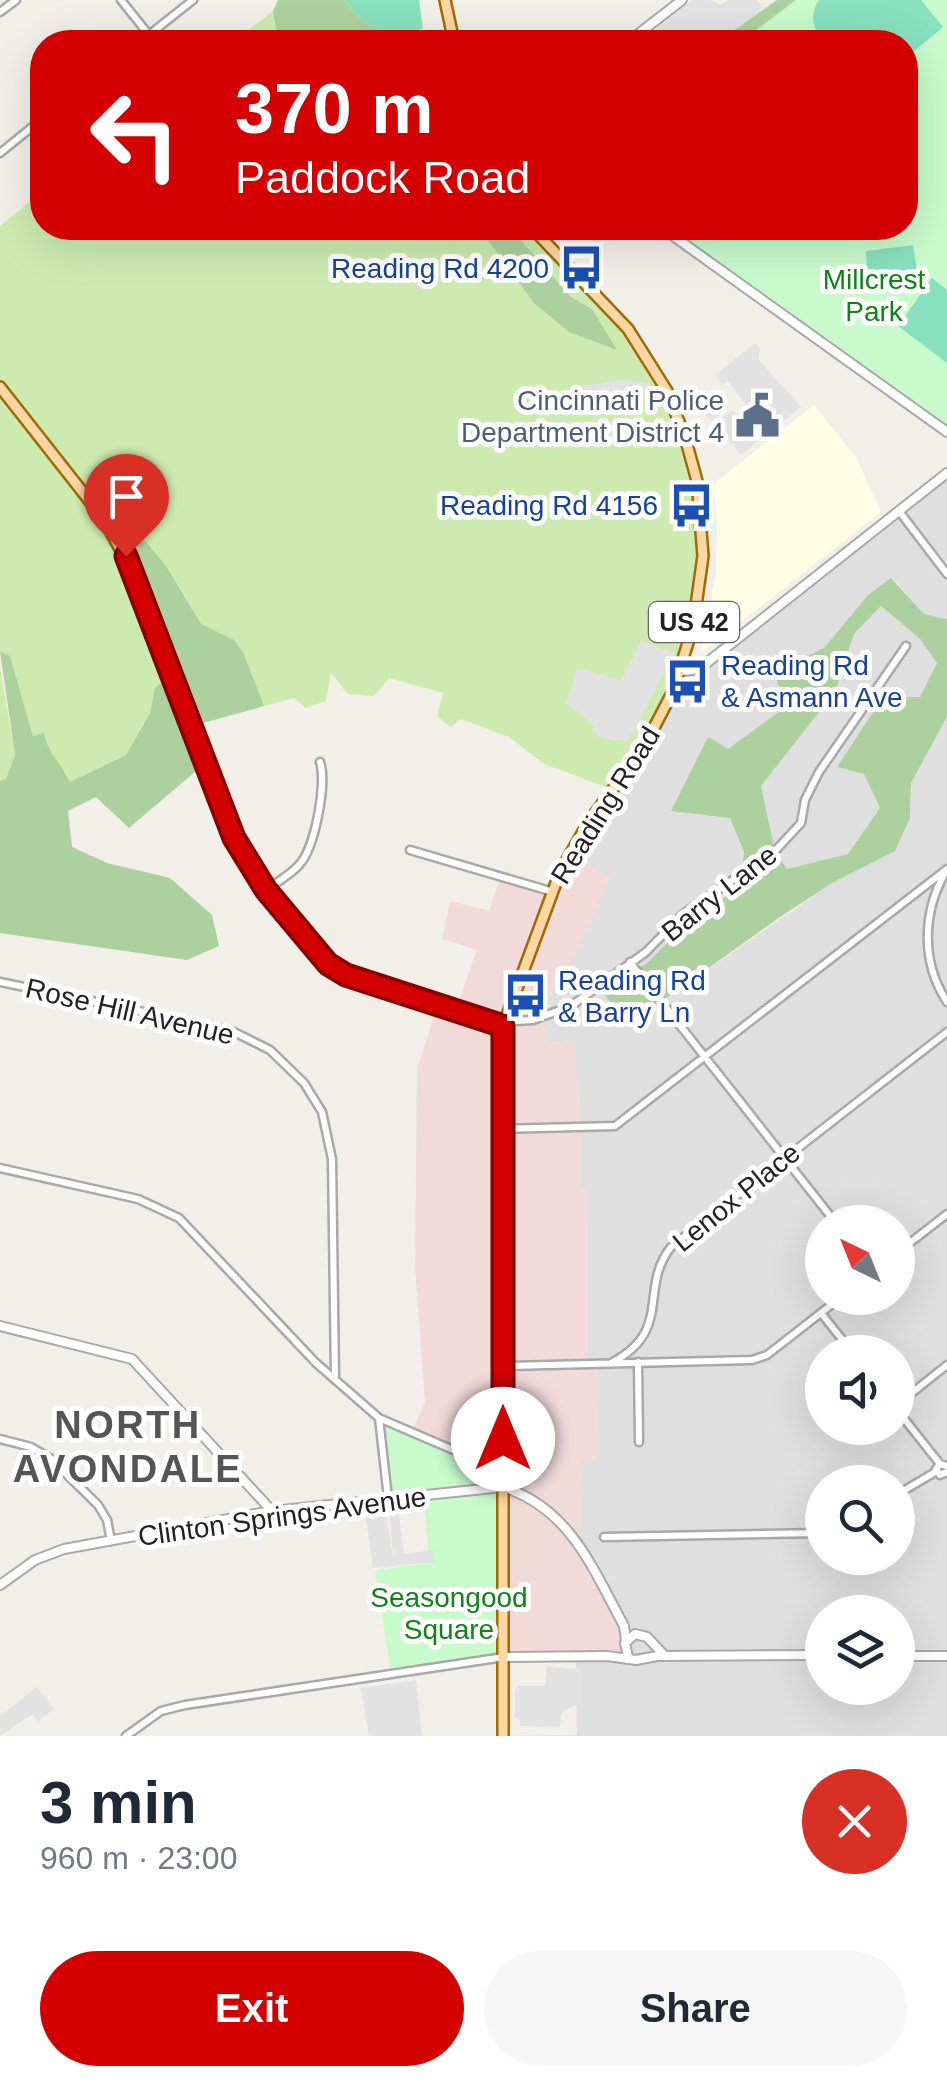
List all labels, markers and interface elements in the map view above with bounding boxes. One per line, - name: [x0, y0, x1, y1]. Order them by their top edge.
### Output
- icon: left: [70, 70, 200, 200]
- text: 370 m: [235, 70, 433, 148]
- text: Paddock Road: [235, 152, 530, 203]
- bus stop icon: Reading Rd 4200: [558, 244, 606, 292]
- place label: Reading Rd 4200: [331, 253, 549, 284]
- park label: Millcrest Park: [823, 264, 926, 327]
- place label: Cincinnati Police Department District 4: [461, 385, 724, 448]
- public building icon: Cincinnati Police Department District 4: [733, 392, 781, 440]
- pin: [84, 454, 169, 557]
- icon: arrive: [99, 469, 154, 524]
- bus stop icon: Reading Rd 4156: [667, 481, 715, 529]
- place label: Reading Rd 4156: [440, 490, 658, 521]
- road number: US 42: [649, 602, 739, 642]
- place label: Reading Rd & Asmann Ave: [721, 650, 903, 713]
- bus stop icon: Reading Rd & Asmann Ave: [664, 657, 712, 705]
- street label: Reading Road: [545, 721, 666, 889]
- street label: Barry Lane: [656, 839, 783, 948]
- place label: Reading Rd & Barry Ln: [558, 965, 706, 1028]
- street label: Rose Hill Avenue: [23, 972, 237, 1051]
- bus stop icon: Reading Rd & Barry Ln: [501, 972, 549, 1020]
- street label: Lenox Place: [667, 1137, 806, 1258]
- north arrow: [805, 1205, 915, 1315]
- map controls: [805, 1205, 915, 1705]
- button: sound: [805, 1335, 915, 1445]
- position arrow: [451, 1387, 555, 1491]
- district label: NORTH AVONDALE: [13, 1404, 243, 1490]
- button: search: [805, 1465, 915, 1575]
- street label: Clinton Springs Avenue: [136, 1481, 428, 1552]
- park label: Seasongood Square: [370, 1582, 528, 1645]
- button: layers: [805, 1595, 915, 1705]
- text: 3 min: [40, 1769, 197, 1836]
- button: close: [802, 1769, 907, 1874]
- text: 960 m · 23:00: [40, 1840, 237, 1876]
- button: Exit: [40, 1951, 464, 2066]
- button: Share: [484, 1951, 907, 2066]

